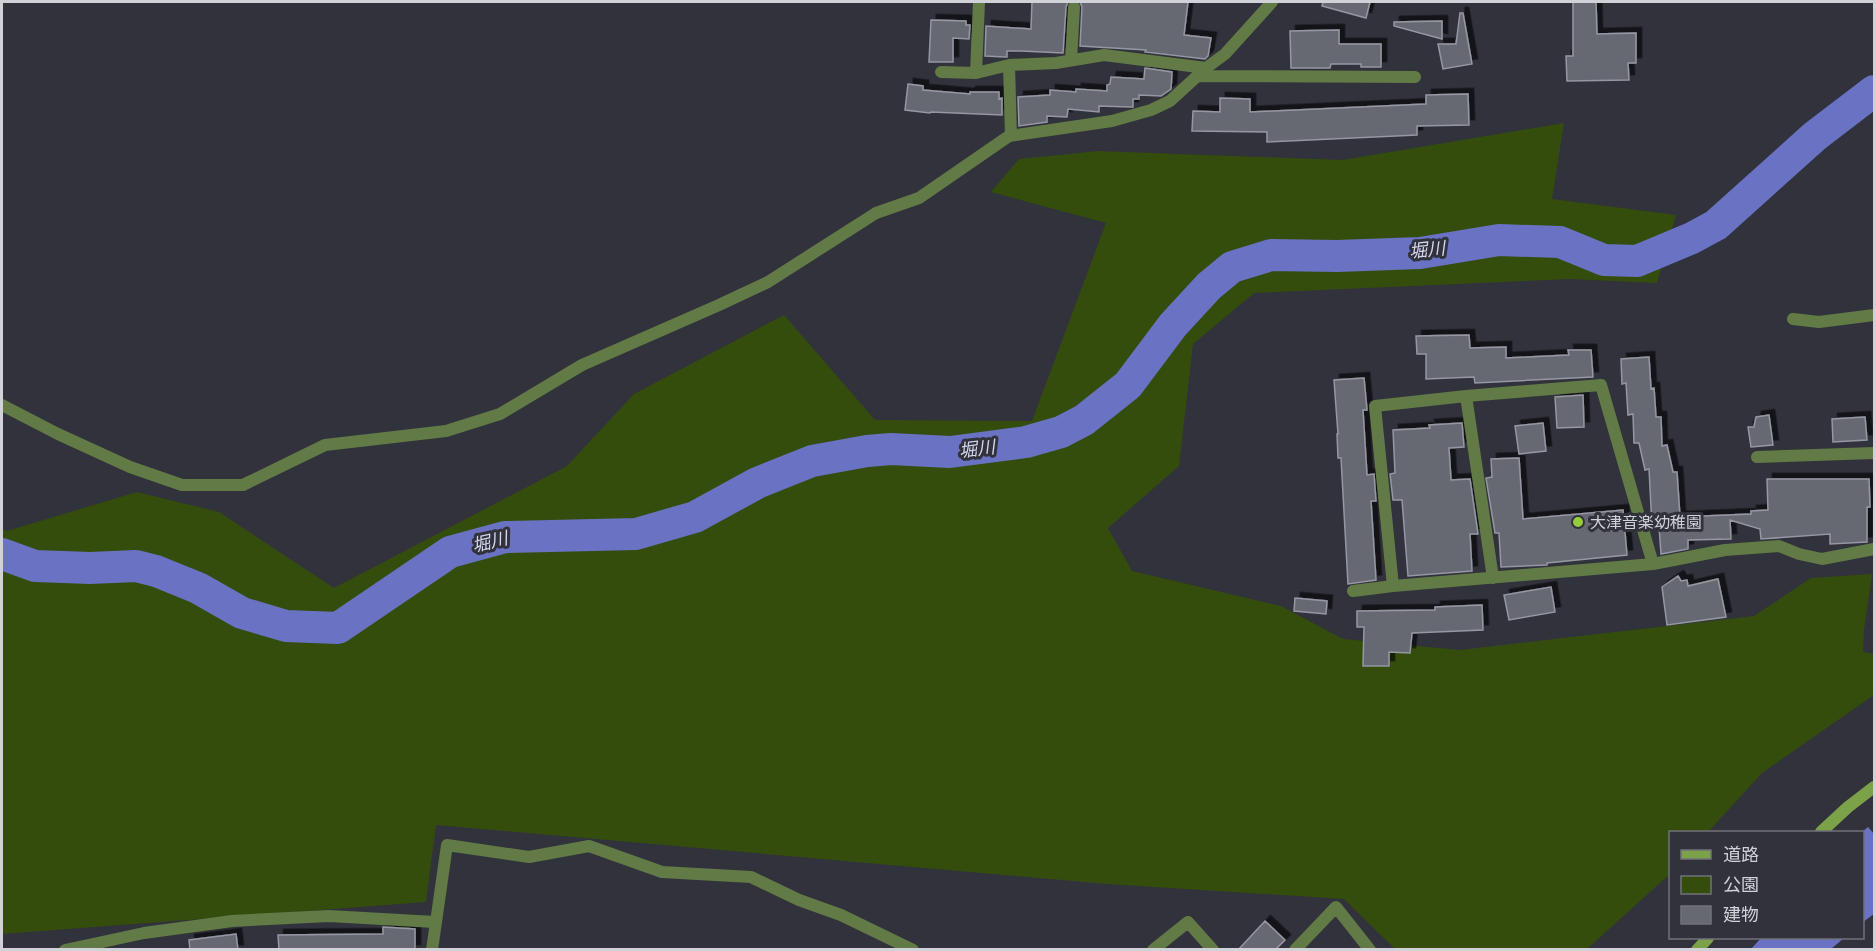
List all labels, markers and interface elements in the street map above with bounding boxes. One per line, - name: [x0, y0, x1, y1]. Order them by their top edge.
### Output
- water label: 堀川: [1408, 236, 1448, 264]
- water label: 堀川: [958, 435, 998, 463]
- place label: 大津音楽幼稚園: [1590, 512, 1702, 534]
- marker: 大津音楽幼稚園: [1571, 515, 1585, 529]
- water label: 堀川: [470, 526, 512, 558]
- legend: [1669, 831, 1864, 939]
- text: 道路: [1723, 843, 1759, 867]
- text: 公園: [1723, 873, 1759, 897]
- text: 建物: [1723, 903, 1759, 927]

